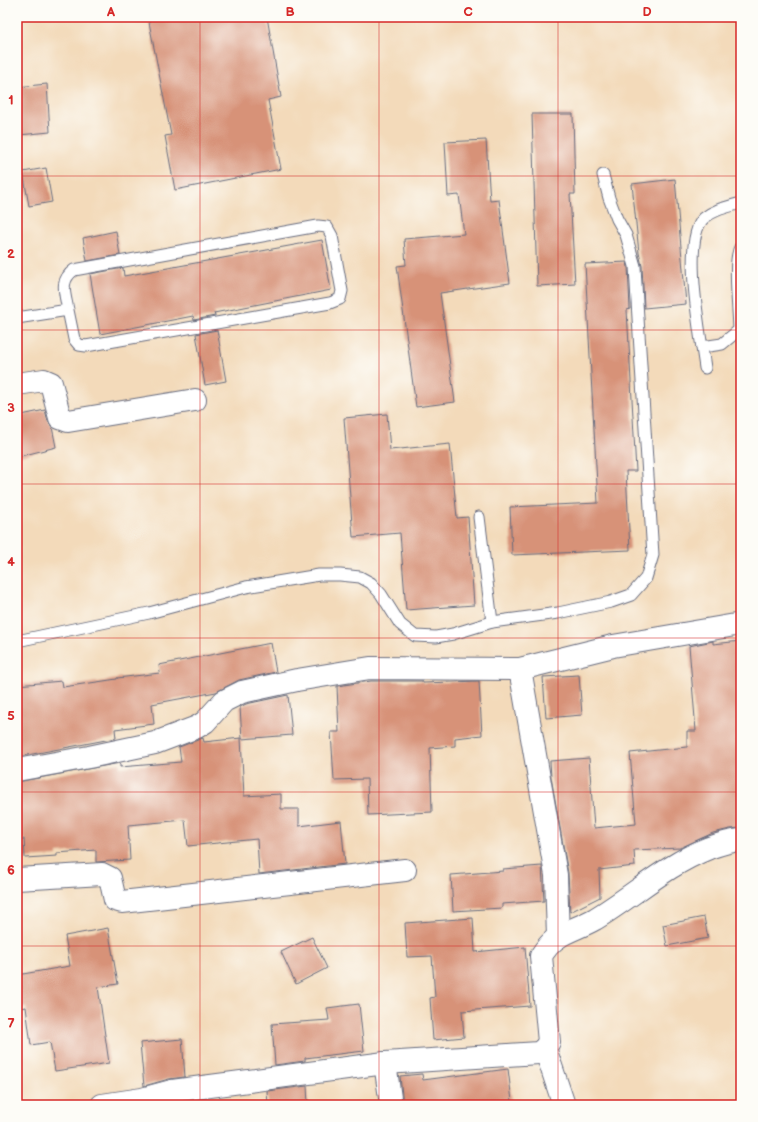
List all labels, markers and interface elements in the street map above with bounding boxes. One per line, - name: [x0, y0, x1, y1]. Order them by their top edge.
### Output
- text: A: [106, 4, 115, 20]
- text: B: [285, 4, 295, 20]
- text: C: [463, 4, 473, 20]
- text: D: [642, 4, 652, 20]
- text: 1: [8, 92, 14, 108]
- text: 2: [7, 246, 15, 262]
- text: 3: [7, 400, 15, 416]
- text: 4: [7, 554, 15, 570]
- text: 5: [7, 708, 15, 724]
- text: 6: [7, 862, 15, 878]
- text: 7: [7, 1016, 15, 1032]

